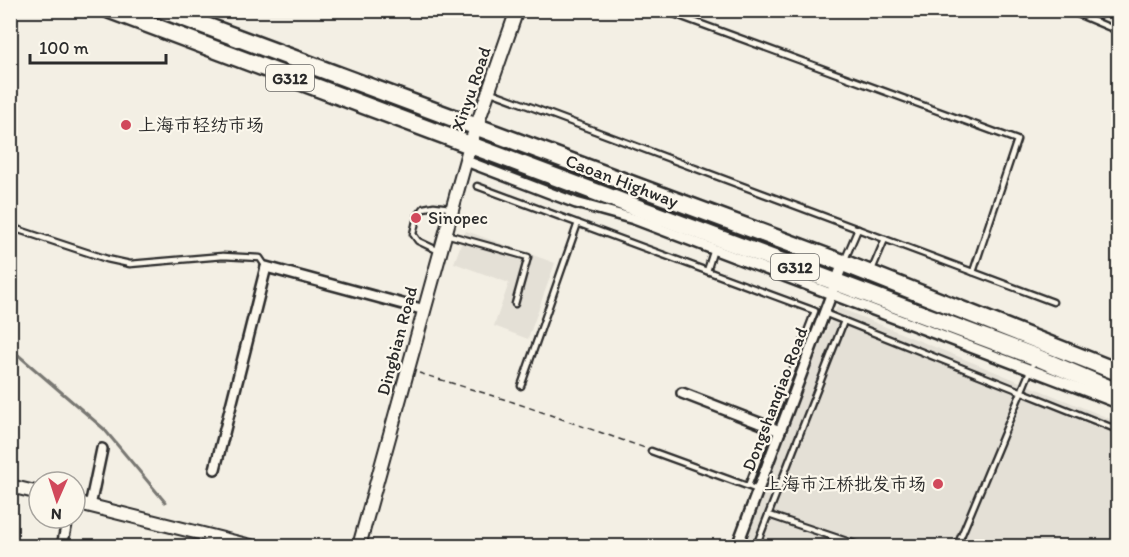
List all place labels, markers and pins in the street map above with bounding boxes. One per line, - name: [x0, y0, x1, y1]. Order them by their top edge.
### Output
- place label: 上海市轻纺市场: [138, 114, 264, 136]
- marker: 上海市轻纺市场: [119, 118, 133, 132]
- place label: Sinopec: [428, 207, 488, 229]
- marker: Sinopec: [409, 211, 423, 225]
- place label: 上海市江桥批发市场: [764, 473, 926, 495]
- marker: 上海市江桥批发市场: [931, 477, 945, 491]

